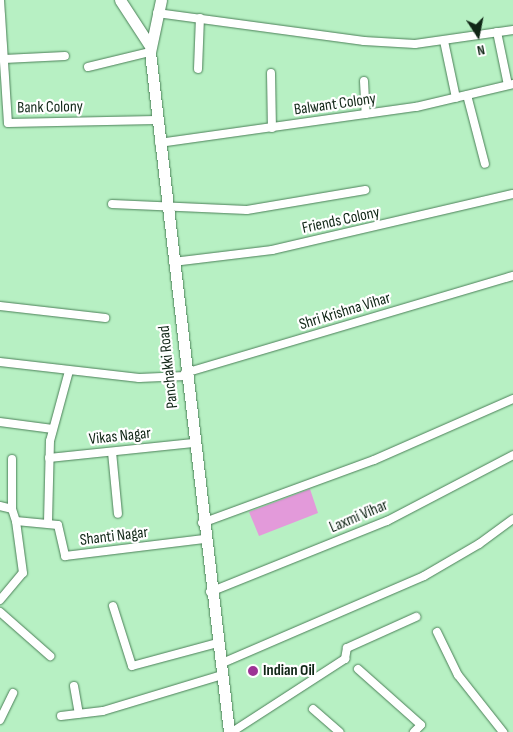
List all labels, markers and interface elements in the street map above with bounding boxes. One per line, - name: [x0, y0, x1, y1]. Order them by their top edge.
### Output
- north arrow: [453, 10, 503, 60]
- text: N: [476, 41, 486, 59]
- street label: Balwant Colony: [293, 90, 377, 120]
- street label: Bank Colony: [17, 98, 83, 118]
- street label: Friends Colony: [301, 203, 381, 239]
- street label: Shri Krishna Vihar: [297, 289, 393, 335]
- street label: Panchakki Road: [155, 325, 183, 409]
- street label: Vikas Nagar: [88, 424, 152, 450]
- street label: Laxmi Vihar: [327, 496, 391, 538]
- street label: Shanti Nagar: [79, 523, 149, 551]
- place label: Indian Oil: [263, 661, 315, 681]
- marker: Indian Oil: [247, 665, 259, 677]

